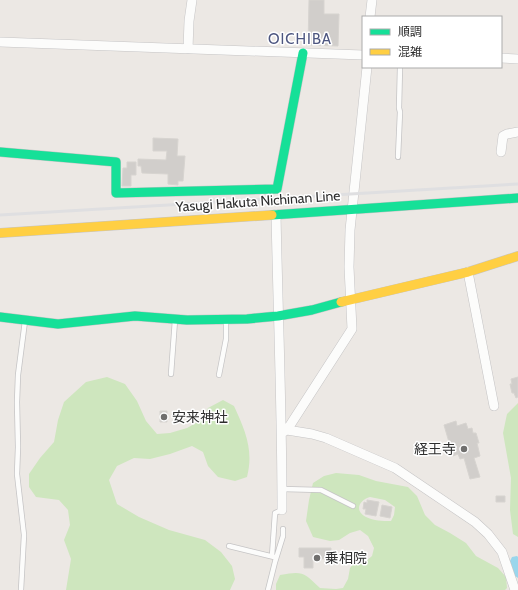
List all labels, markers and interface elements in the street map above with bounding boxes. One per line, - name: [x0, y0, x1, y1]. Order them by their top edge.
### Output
- legend: [362, 16, 502, 68]
- text: 順調: [398, 24, 422, 39]
- district label: OICHIBA: [268, 30, 332, 48]
- text: 混雑: [398, 44, 422, 59]
- street label: Yasugi Hakuta Nichinan Line: [174, 186, 341, 216]
- place label: 安来神社: [172, 408, 228, 426]
- marker: 安来神社: [159, 412, 169, 422]
- place label: 経王寺: [414, 440, 456, 458]
- marker: 経王寺: [459, 444, 469, 454]
- place label: 乗相院: [325, 549, 367, 567]
- marker: 乗相院: [312, 553, 322, 563]

